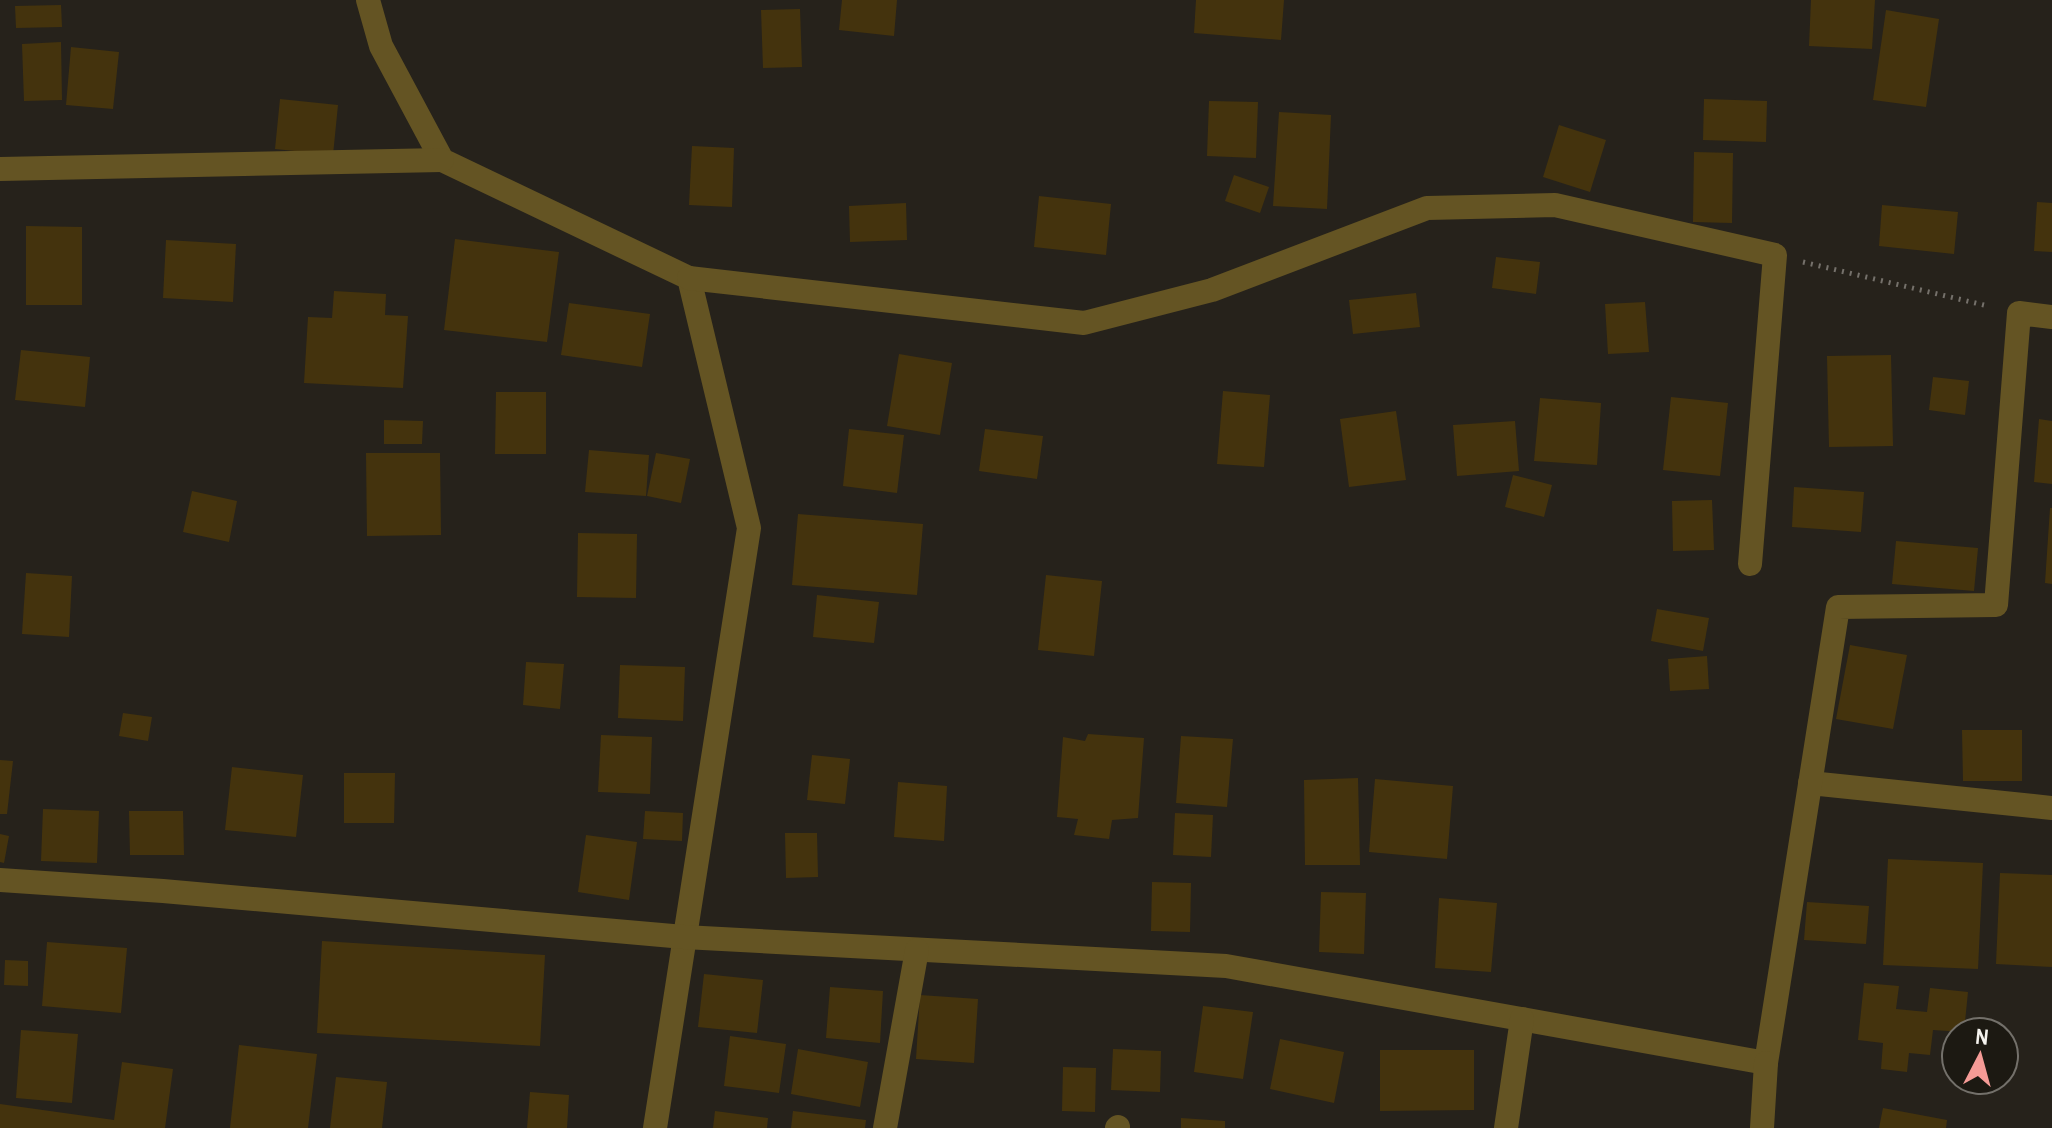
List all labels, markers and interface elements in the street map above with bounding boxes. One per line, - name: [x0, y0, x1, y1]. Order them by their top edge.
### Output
- north arrow: [1940, 1016, 2020, 1096]
- text: N: [1974, 1021, 1990, 1052]

